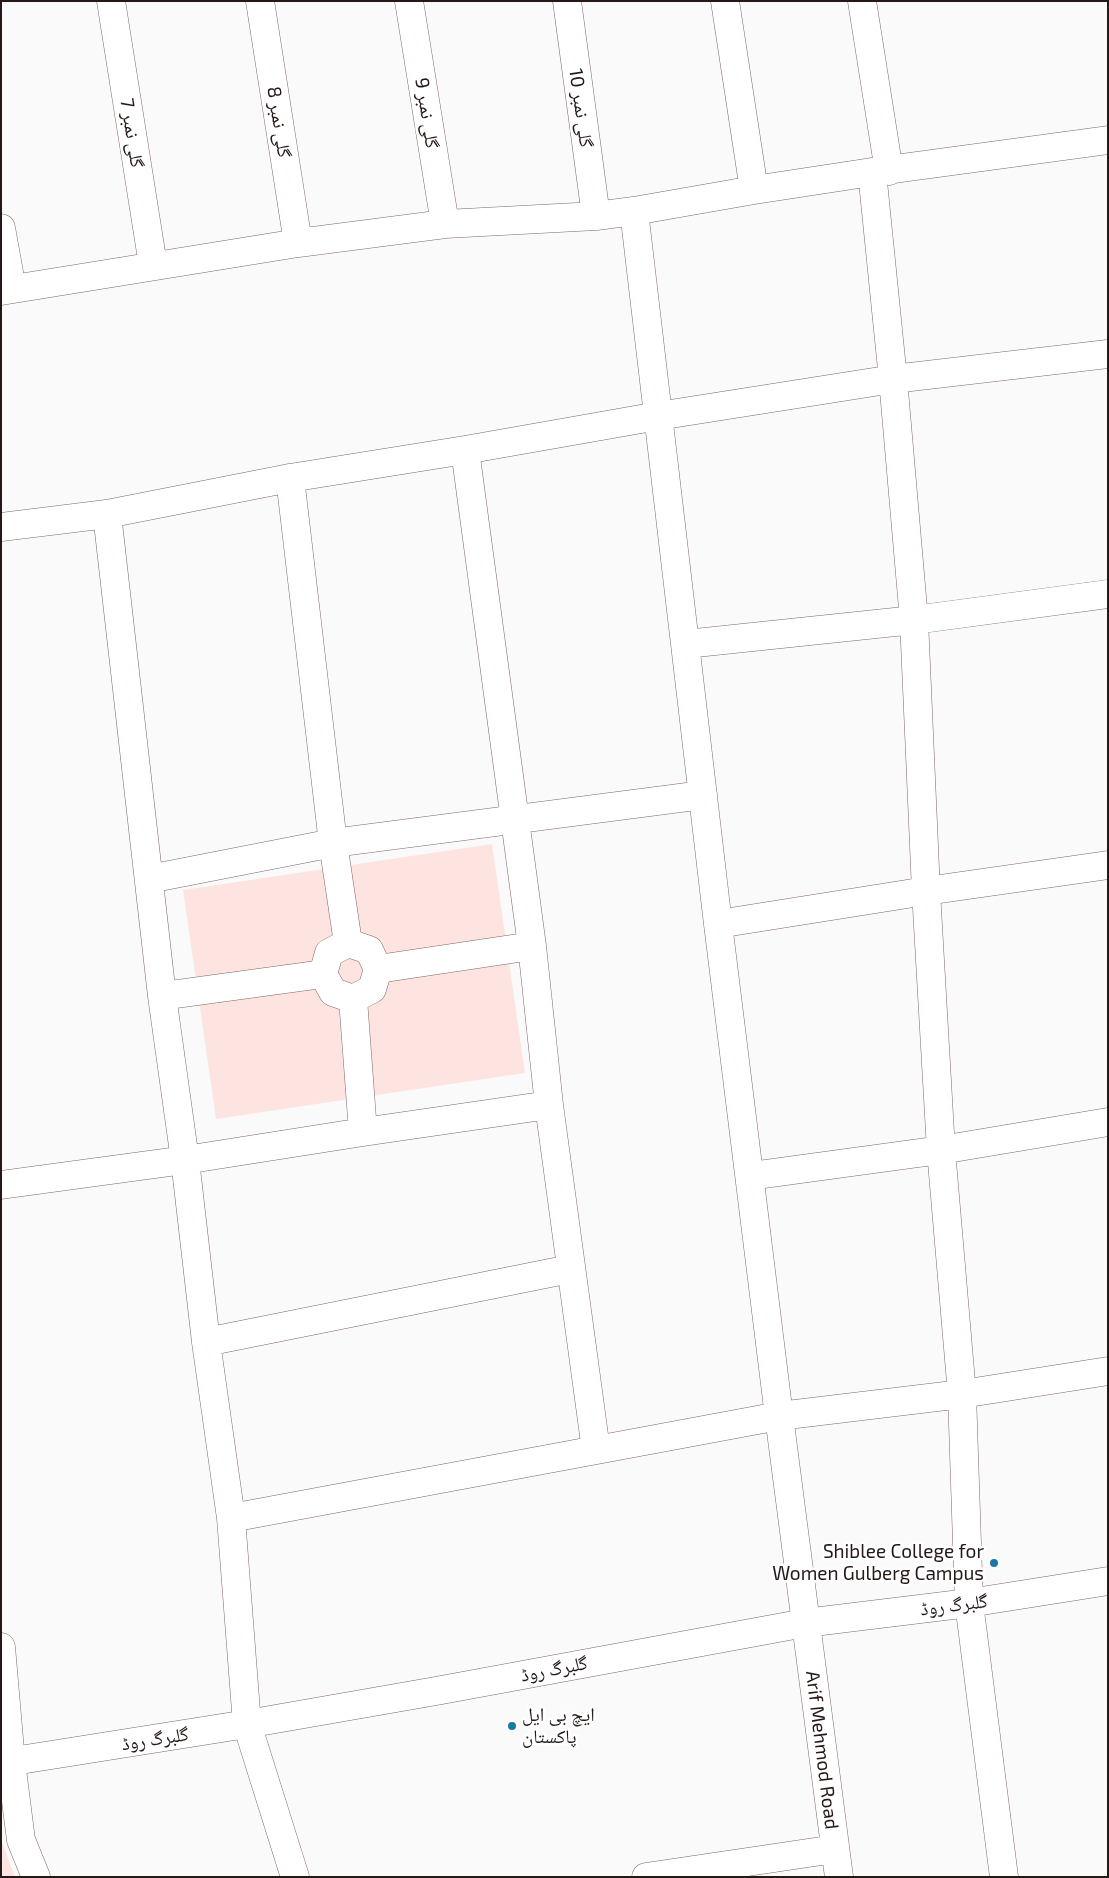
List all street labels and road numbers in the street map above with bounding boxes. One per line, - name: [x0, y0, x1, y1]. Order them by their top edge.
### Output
- street label: گلی نمبر 10: [564, 67, 598, 149]
- street label: گلی نمبر 9: [410, 76, 444, 150]
- street label: گلی نمبر 8: [262, 85, 296, 159]
- street label: گلی نمبر 7: [115, 97, 149, 169]
- street label: گلبرگ روڈ: [919, 1590, 989, 1620]
- street label: گلبرگ روڈ: [519, 1651, 589, 1687]
- street label: Arif Mehmod Road: [801, 1669, 843, 1831]
- street label: گلبرگ روڈ: [120, 1722, 190, 1756]

